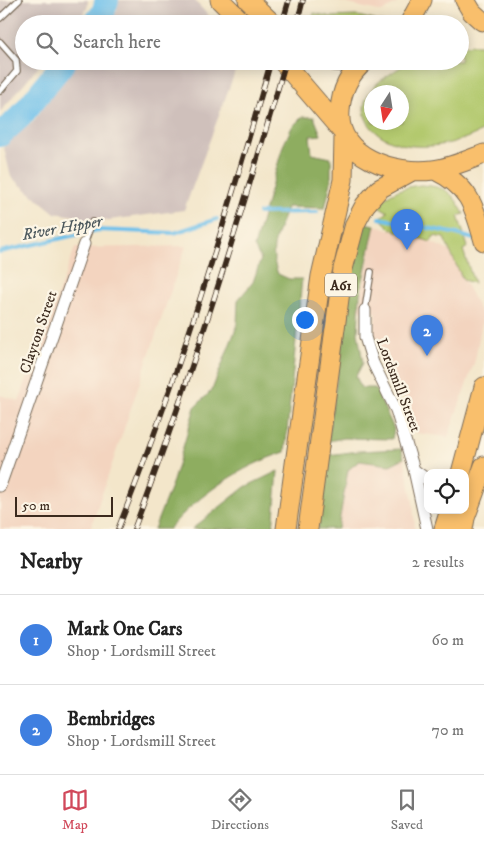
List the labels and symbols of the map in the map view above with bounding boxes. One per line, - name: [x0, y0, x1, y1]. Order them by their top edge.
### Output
- north arrow: [364, 85, 409, 130]
- pin: 1: [391, 209, 423, 250]
- water label: River Hipper: [20, 211, 105, 245]
- road number: A61: [325, 274, 357, 296]
- street label: Clayton Street: [15, 288, 62, 376]
- your location: [292, 307, 318, 333]
- pin: 2: [411, 315, 443, 356]
- street label: Lordsmill Street: [372, 336, 425, 435]
- scale bar: [15, 494, 112, 517]

